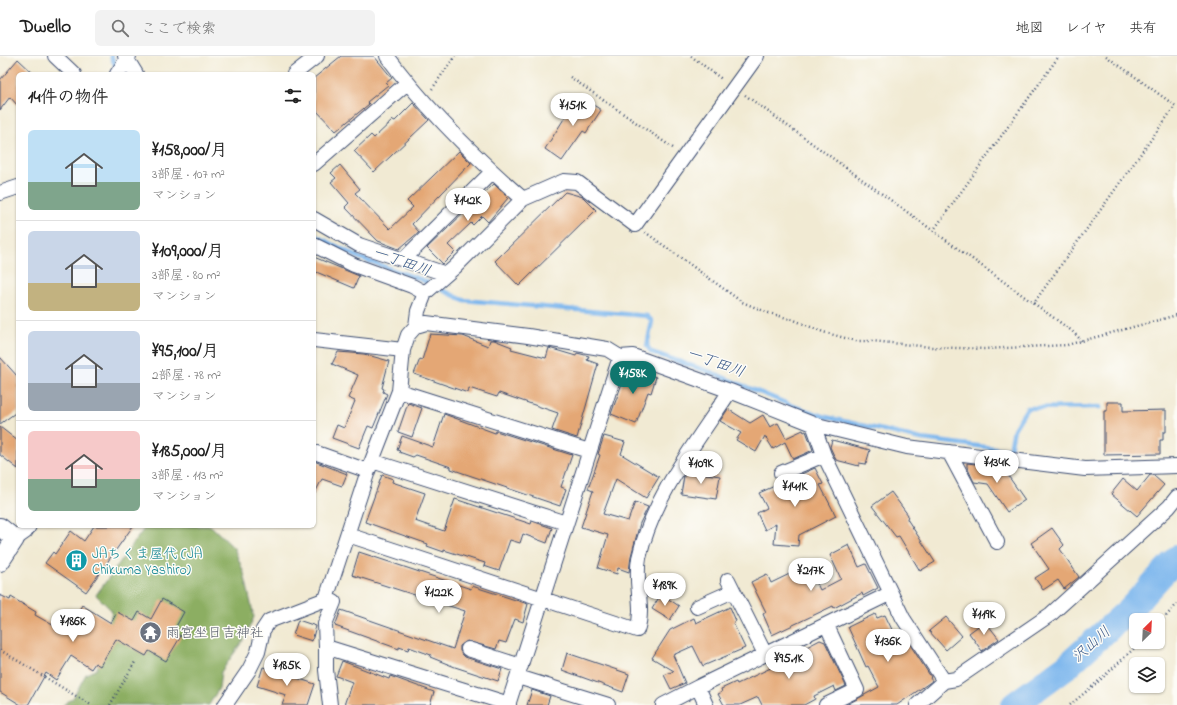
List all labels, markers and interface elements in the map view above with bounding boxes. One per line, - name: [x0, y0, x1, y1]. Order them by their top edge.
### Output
- search box: [95, 10, 375, 46]
- text: Dwello: [20, 14, 71, 41]
- icon: search: [109, 17, 131, 39]
- text: ここで検索: [141, 18, 216, 40]
- text: 地図: [1016, 18, 1044, 39]
- text: レイヤ: [1066, 18, 1107, 39]
- text: 共有: [1129, 18, 1157, 39]
- text: 14件の物件: [28, 85, 108, 110]
- icon: filters: [282, 85, 304, 107]
- pin: ¥151K: [545, 93, 601, 127]
- text: ¥151K: [559, 96, 587, 115]
- text: ¥158,000/月: [152, 138, 227, 163]
- icon: home: [60, 146, 108, 194]
- text: 3部屋 · 107 m²: [152, 165, 225, 184]
- text: マンション: [152, 186, 216, 205]
- pin: ¥142K: [440, 188, 496, 222]
- text: ¥142K: [454, 191, 482, 210]
- text: ¥109,000/月: [152, 239, 224, 264]
- water label: 一丁田川: [370, 241, 434, 283]
- icon: home: [60, 247, 108, 295]
- text: 3部屋 · 80 m²: [152, 266, 220, 285]
- text: マンション: [152, 287, 216, 306]
- text: ¥95,100/月: [152, 339, 219, 364]
- water label: 一丁田川: [684, 342, 748, 384]
- icon: home: [60, 347, 108, 395]
- pin: ¥158K: [605, 361, 661, 395]
- text: ¥158K: [619, 364, 647, 383]
- text: 2部屋 · 78 m²: [152, 366, 221, 385]
- text: マンション: [152, 387, 216, 406]
- text: ¥185,000/月: [152, 439, 227, 464]
- icon: home: [60, 447, 108, 495]
- pin: ¥134K: [969, 450, 1025, 484]
- pin: ¥109K: [673, 451, 729, 485]
- text: ¥134K: [984, 453, 1010, 472]
- text: ¥109K: [688, 454, 714, 473]
- text: 3部屋 · 113 m²: [152, 466, 223, 485]
- pin: ¥141K: [767, 474, 823, 508]
- text: ¥141K: [783, 477, 808, 496]
- text: マンション: [152, 487, 216, 506]
- place label: JAちくま屋代 (JA Chikuma Yashiro): [92, 544, 202, 581]
- building icon: JAちくま屋代 (JA Chikuma Yashiro): [64, 548, 90, 574]
- pin: ¥217K: [783, 558, 839, 592]
- text: ¥217K: [797, 561, 825, 580]
- pin: ¥189K: [637, 573, 693, 607]
- text: ¥189K: [653, 576, 677, 595]
- pin: ¥122K: [411, 580, 467, 614]
- text: ¥122K: [425, 583, 453, 602]
- pin: ¥119K: [956, 602, 1012, 636]
- text: ¥119K: [972, 605, 996, 624]
- pin: ¥186K: [45, 609, 101, 643]
- text: ¥186K: [60, 612, 86, 631]
- north arrow: [1129, 613, 1165, 649]
- map controls: [1129, 613, 1165, 693]
- temple icon: 雨宮坐日吉神社: [137, 619, 163, 645]
- water label: 沢山川: [1068, 622, 1116, 668]
- place label: 雨宮坐日吉神社: [166, 623, 264, 644]
- pin: ¥136K: [860, 629, 916, 663]
- text: ¥136K: [875, 632, 901, 651]
- pin: ¥95.1K: [756, 646, 822, 680]
- text: ¥95.1K: [774, 649, 804, 668]
- pin: ¥185K: [259, 653, 315, 687]
- text: ¥185K: [273, 656, 301, 675]
- button: layers: [1129, 657, 1165, 693]

